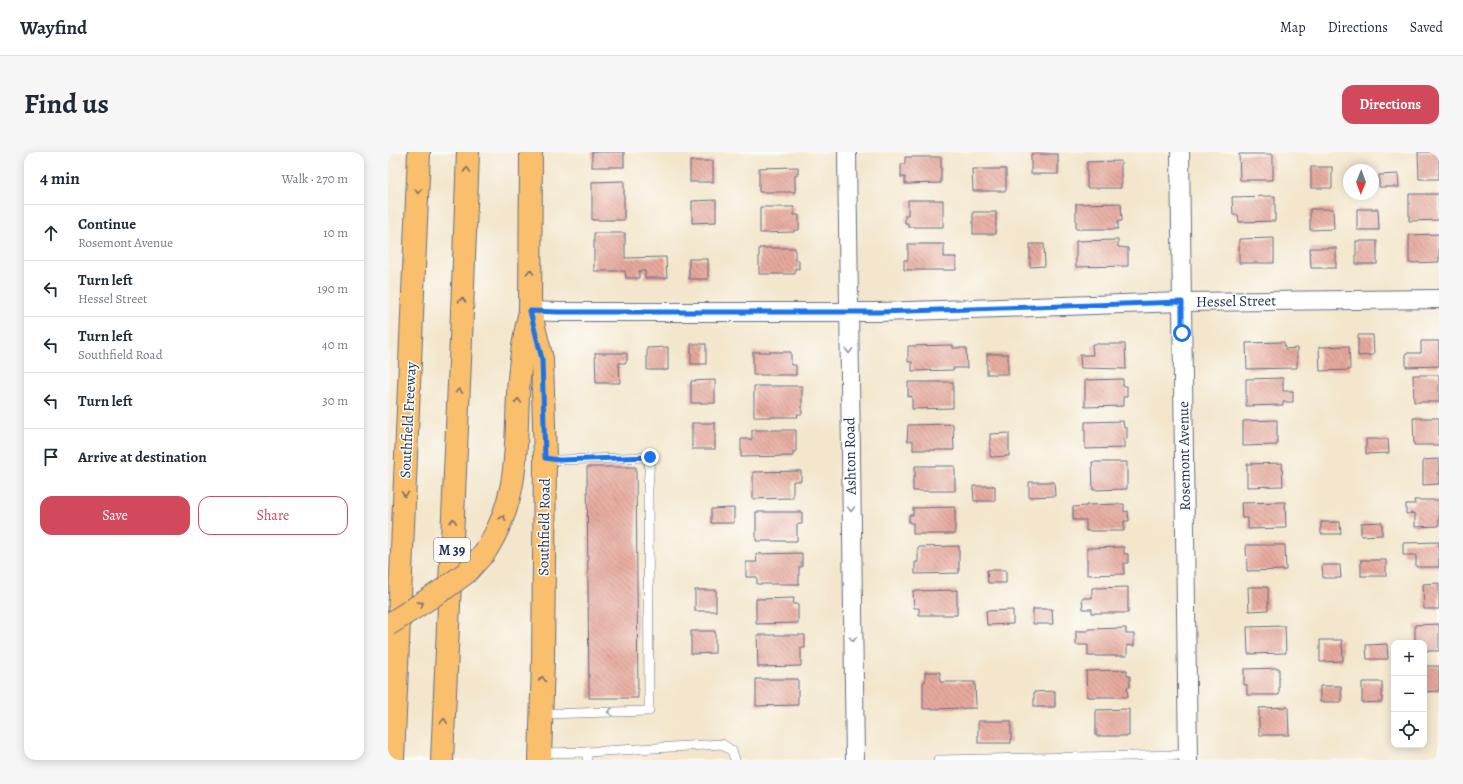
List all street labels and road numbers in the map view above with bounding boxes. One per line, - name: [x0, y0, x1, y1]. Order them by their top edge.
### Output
- street label: Hessel Street: [1196, 290, 1276, 312]
- street label: Southfield Freeway: [395, 361, 421, 479]
- street label: Rosemont Avenue: [1173, 401, 1195, 511]
- street label: Ashton Road: [839, 416, 861, 496]
- street label: Southfield Road: [533, 477, 555, 576]
- road number: M 39: [434, 538, 470, 562]

